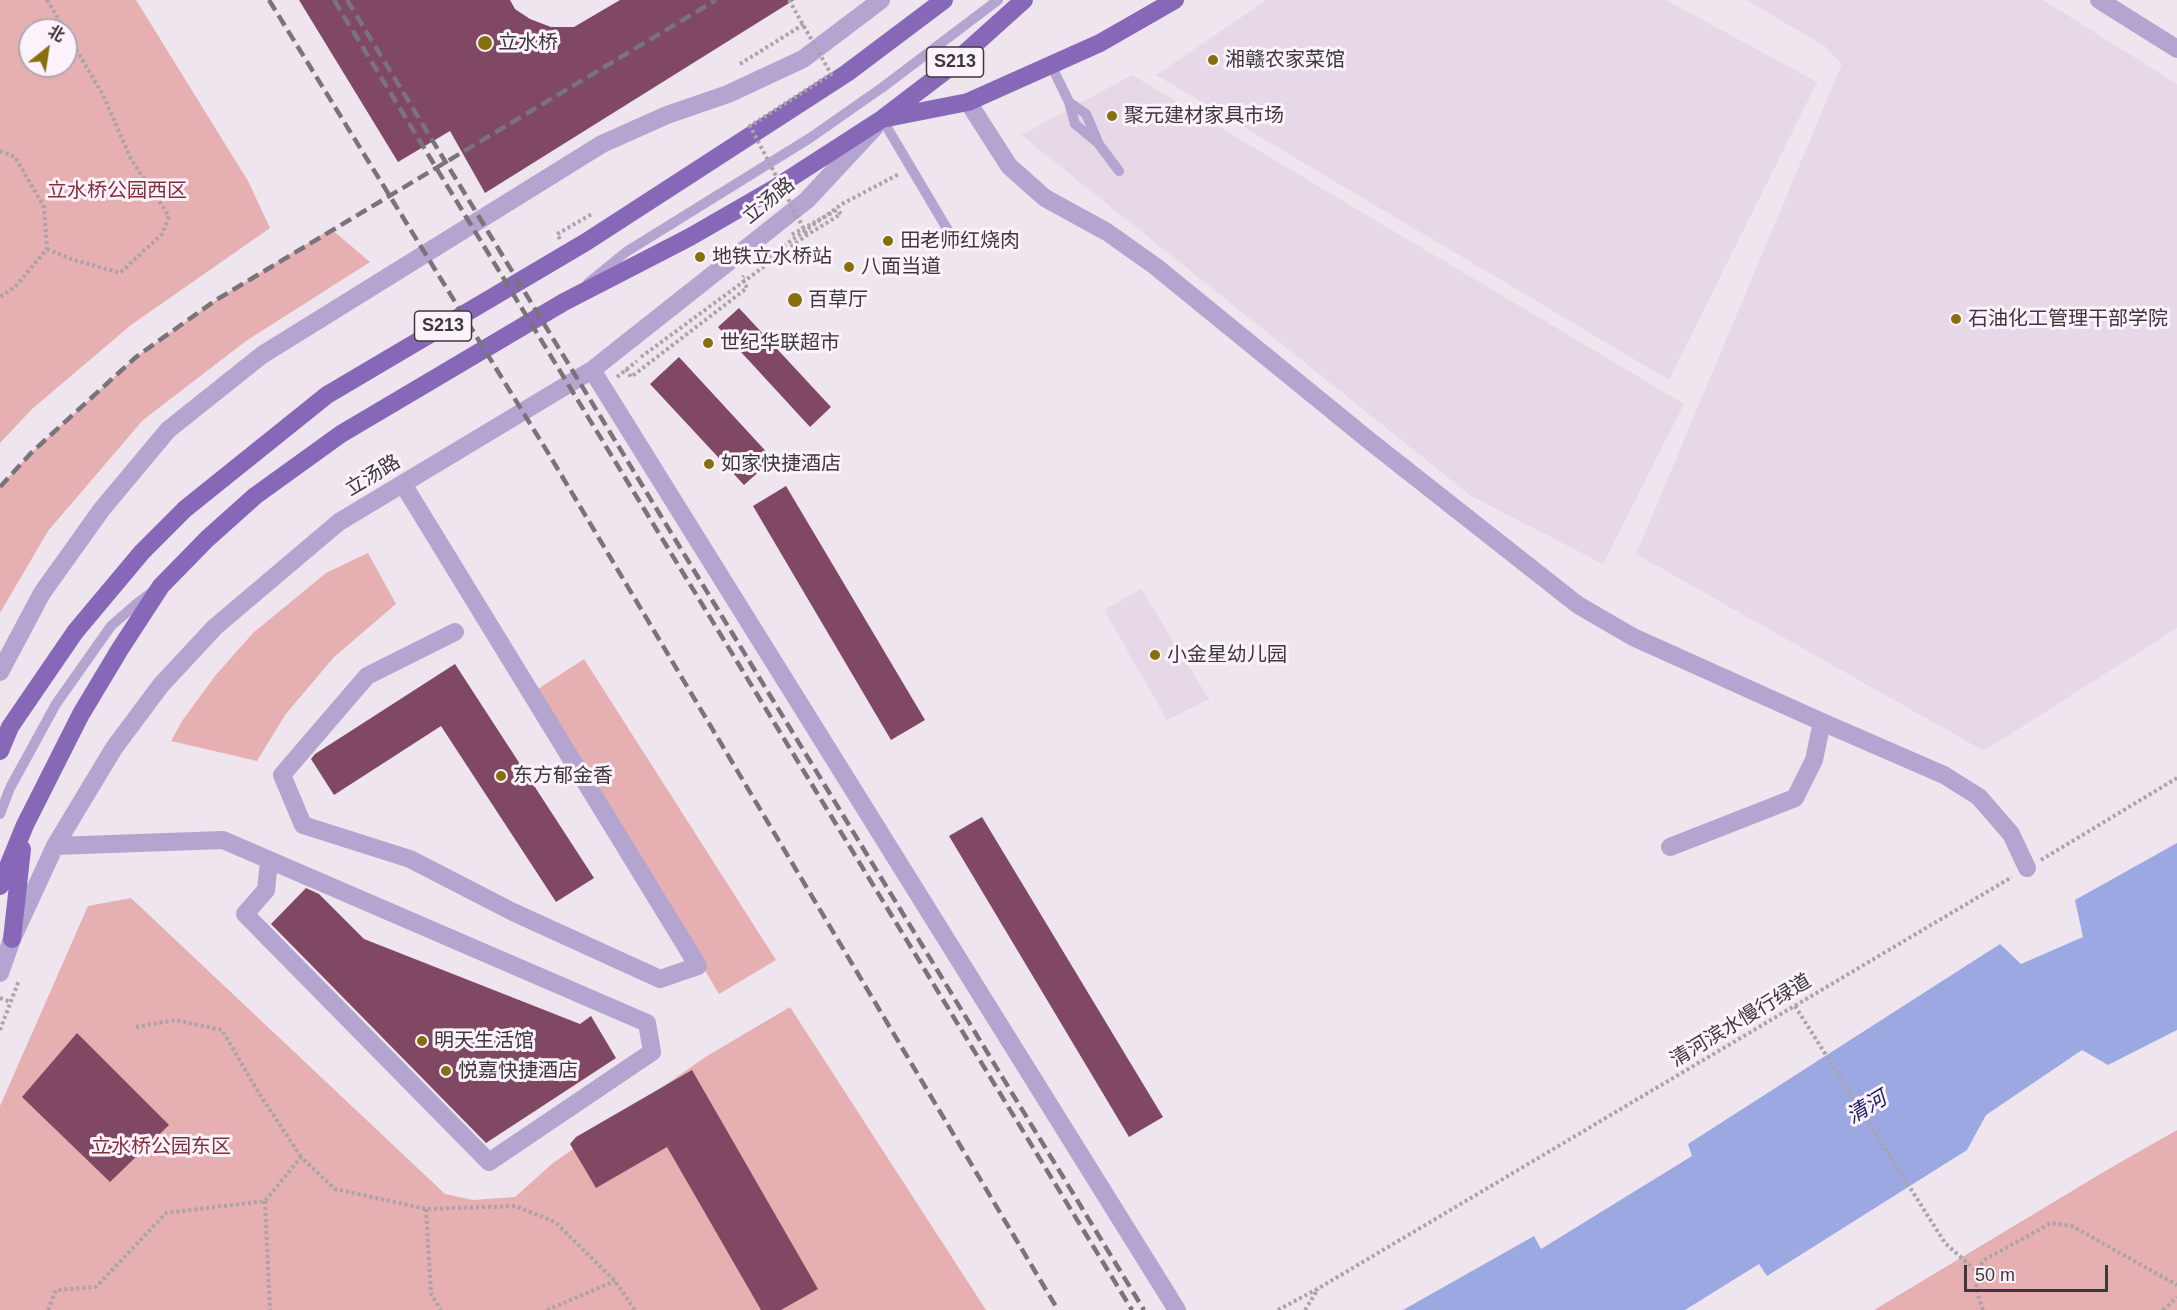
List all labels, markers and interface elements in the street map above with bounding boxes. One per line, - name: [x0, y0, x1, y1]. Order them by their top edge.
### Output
- north arrow: [18, 18, 78, 78]
- text: 北: [45, 22, 67, 45]
- place label: 立水桥: [498, 31, 558, 55]
- marker: 立水桥: [476, 34, 494, 52]
- road number: S213: [926, 47, 984, 77]
- place label: 湘赣农家菜馆: [1225, 48, 1345, 72]
- marker: 湘赣农家菜馆: [1206, 53, 1220, 67]
- place label: 聚元建材家具市场: [1124, 104, 1284, 128]
- marker: 聚元建材家具市场: [1105, 109, 1119, 123]
- street label: 立汤路: [738, 173, 800, 229]
- park label: 立水桥公园西区: [47, 179, 187, 203]
- place label: 田老师红烧肉: [900, 229, 1020, 253]
- marker: 田老师红烧肉: [881, 234, 895, 248]
- place label: 地铁立水桥站: [712, 245, 832, 269]
- marker: 地铁立水桥站: [693, 250, 707, 264]
- place label: 八面当道: [861, 255, 941, 279]
- marker: 八面当道: [842, 260, 856, 274]
- place label: 百草厅: [808, 288, 868, 312]
- marker: 百草厅: [786, 291, 804, 309]
- place label: 石油化工管理干部学院: [1968, 307, 2168, 331]
- road number: S213: [414, 311, 472, 341]
- marker: 石油化工管理干部学院: [1949, 312, 1963, 326]
- place label: 世纪华联超市: [720, 331, 840, 355]
- marker: 世纪华联超市: [701, 336, 715, 350]
- street label: 立汤路: [341, 450, 405, 502]
- place label: 如家快捷酒店: [721, 452, 841, 476]
- marker: 如家快捷酒店: [702, 457, 716, 471]
- place label: 小金星幼儿园: [1167, 643, 1287, 667]
- marker: 小金星幼儿园: [1148, 648, 1162, 662]
- place label: 东方郁金香: [513, 764, 613, 788]
- marker: 东方郁金香: [494, 769, 508, 783]
- street label: 清河滨水慢行绿道: [1666, 970, 1816, 1072]
- place label: 明天生活馆: [434, 1029, 534, 1053]
- marker: 明天生活馆: [415, 1034, 429, 1048]
- place label: 悦嘉快捷酒店: [458, 1059, 578, 1083]
- marker: 悦嘉快捷酒店: [439, 1064, 453, 1078]
- water label: 清河: [1843, 1086, 1891, 1130]
- park label: 立水桥公园东区: [91, 1135, 231, 1159]
- scale bar: [1967, 1253, 2111, 1291]
- text: 50 m: [1975, 1265, 2015, 1285]

